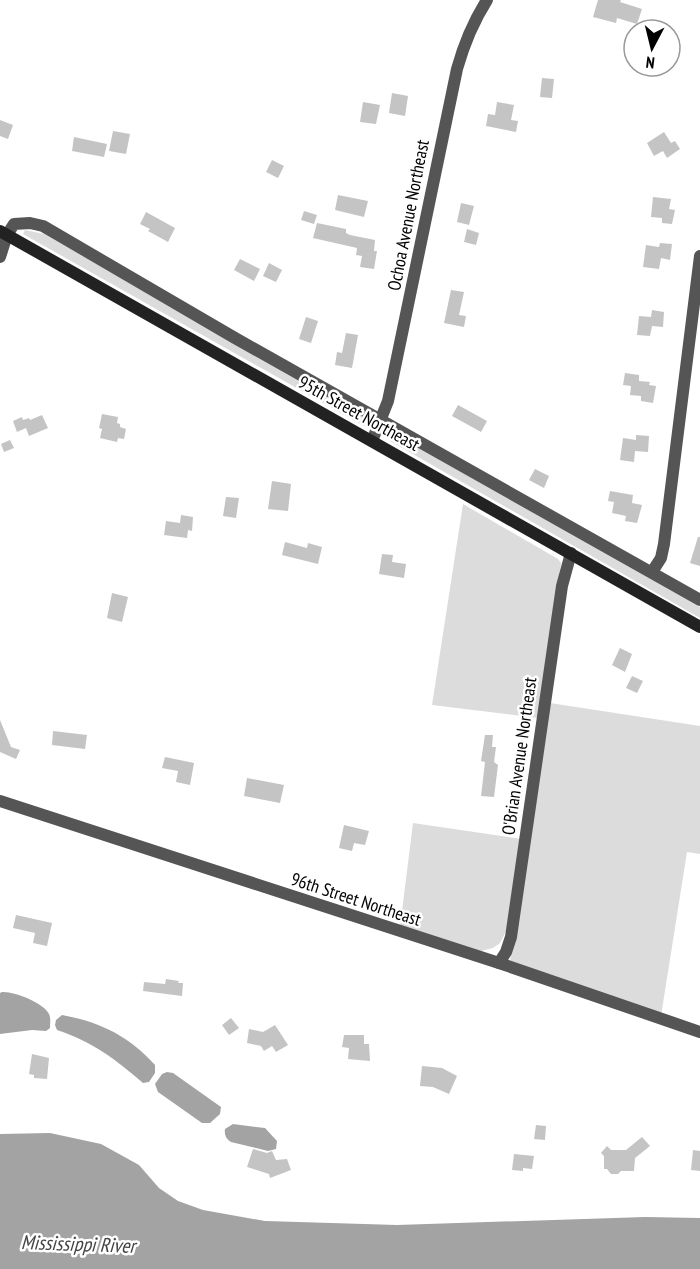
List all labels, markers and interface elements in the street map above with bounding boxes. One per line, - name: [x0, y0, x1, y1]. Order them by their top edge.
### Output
- north arrow: [622, 18, 682, 78]
- text: N: [645, 52, 656, 73]
- street label: Ochoa Avenue Northeast: [382, 138, 434, 292]
- street label: 95th Street Northeast: [294, 370, 424, 456]
- street label: O'Brian Avenue Northeast: [497, 676, 541, 836]
- street label: 96th Street Northeast: [288, 867, 424, 931]
- water label: Mississippi River: [20, 1229, 138, 1259]

